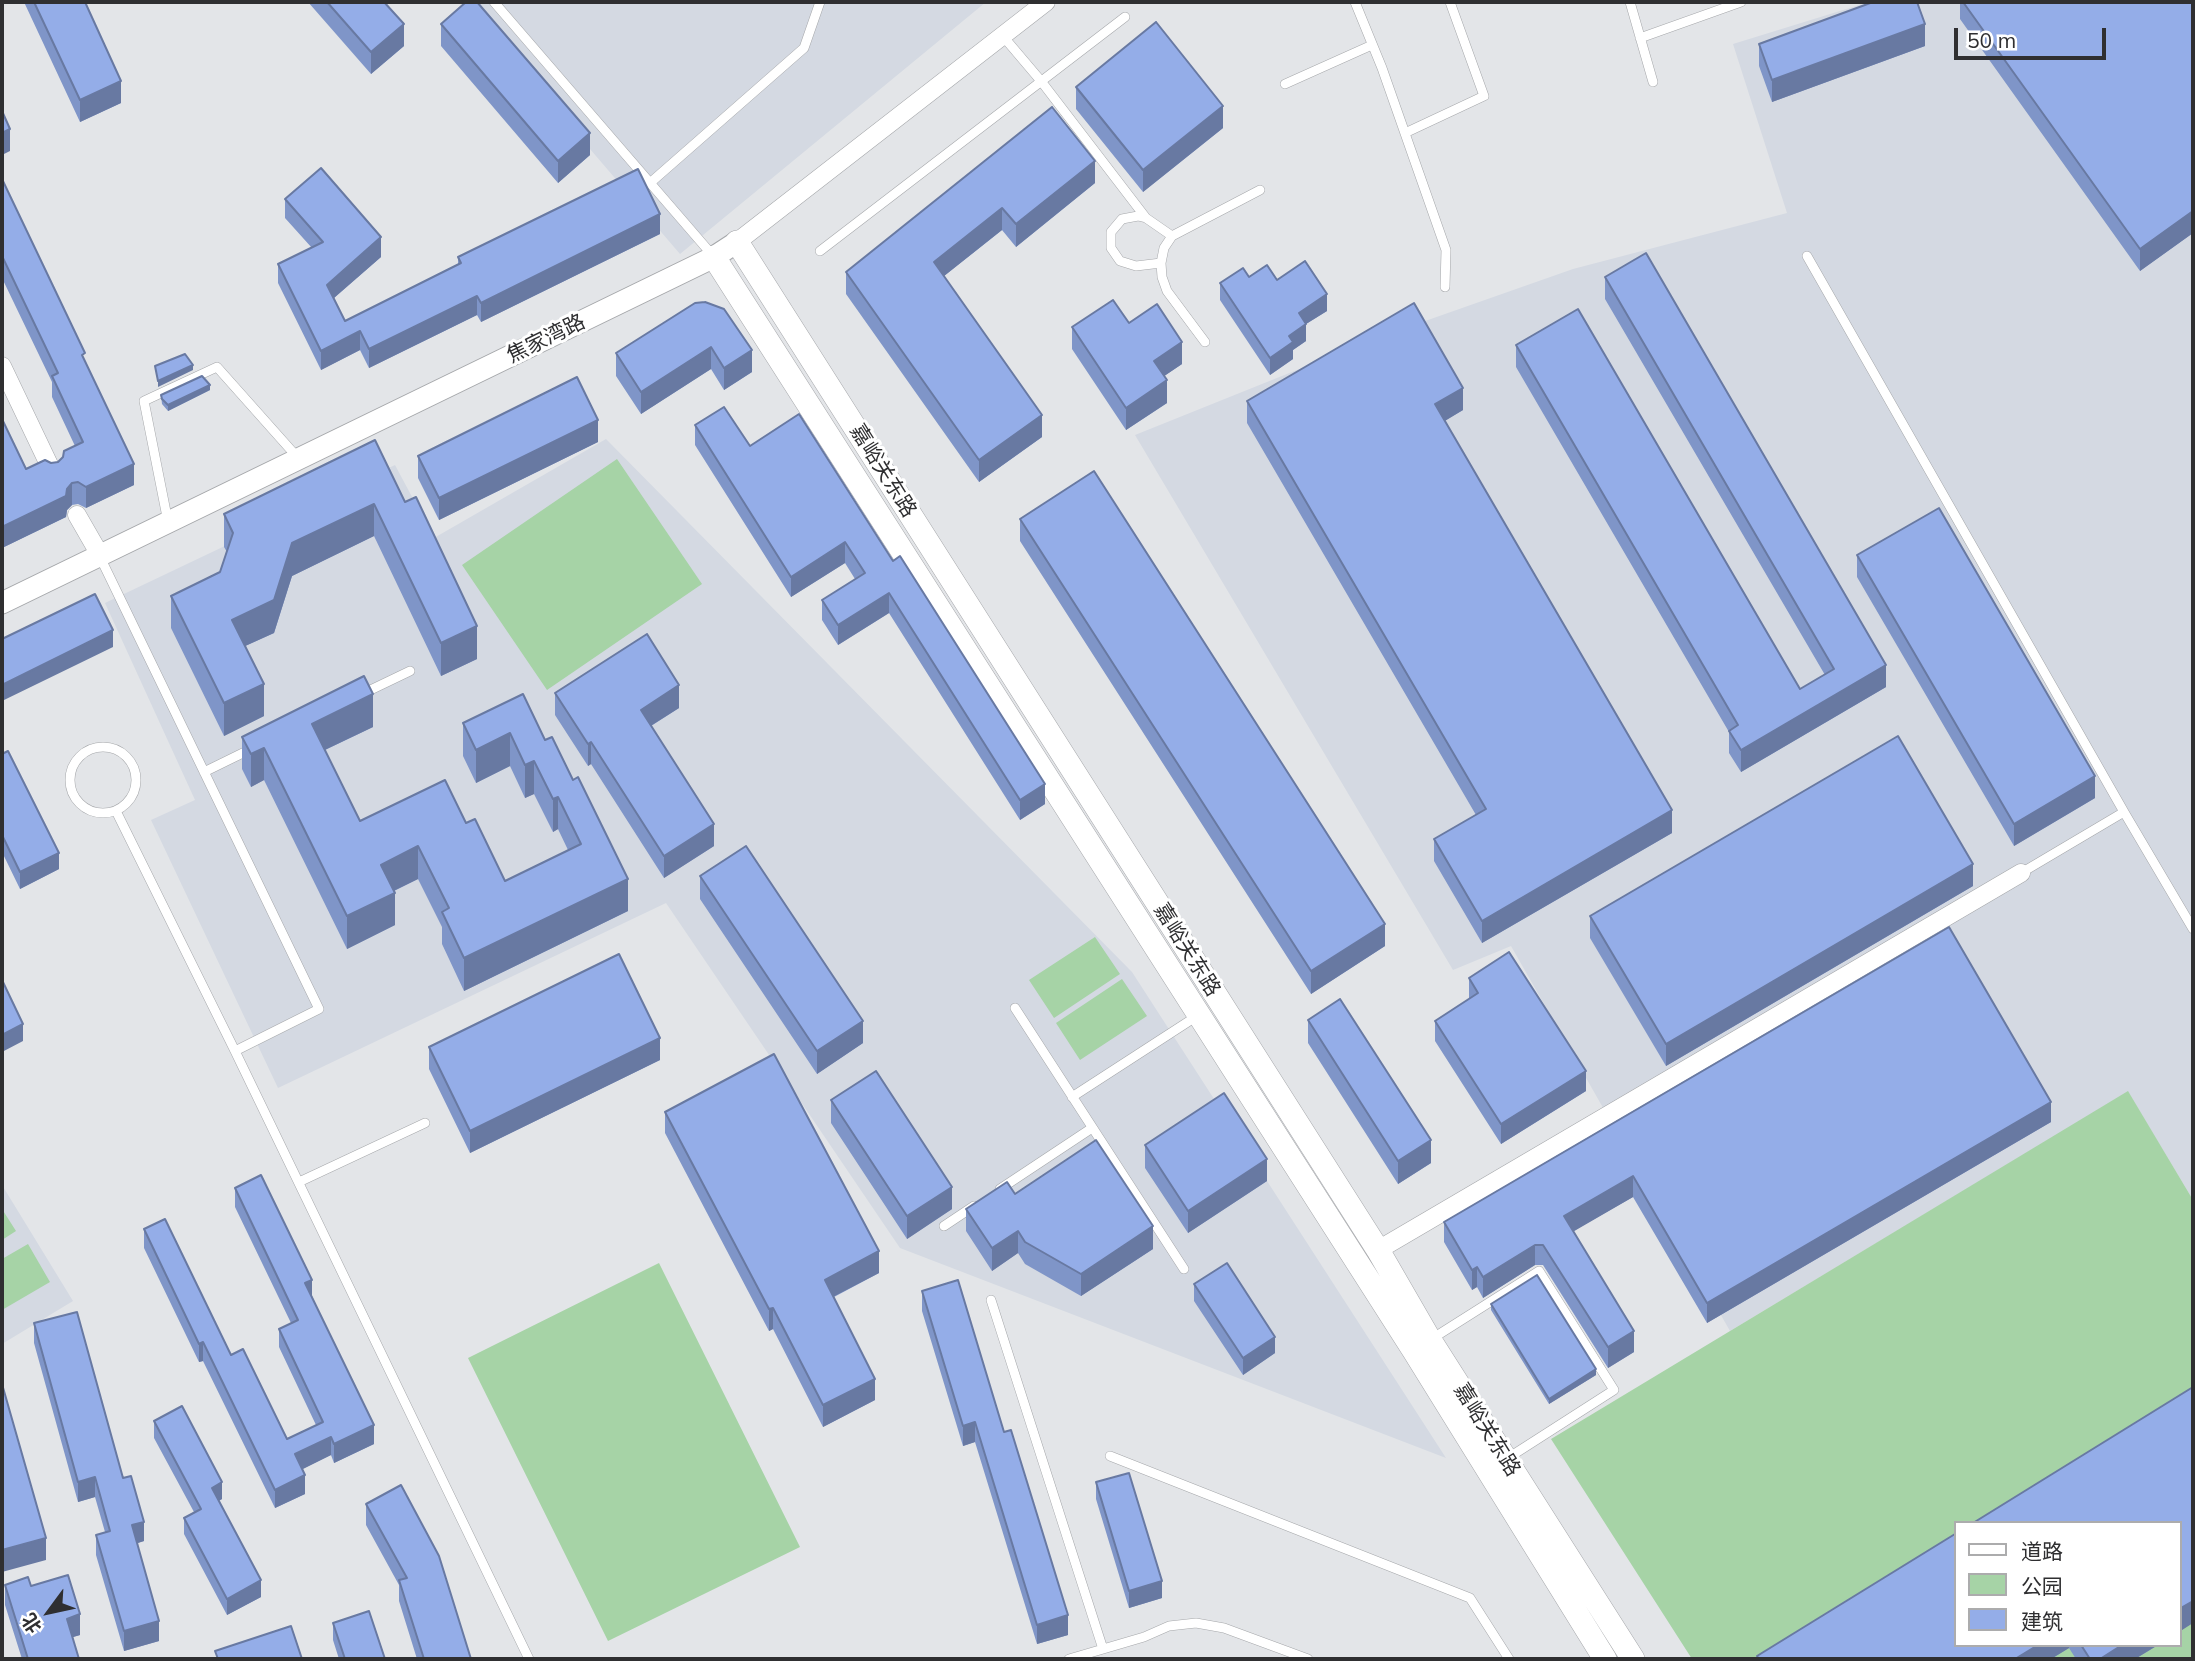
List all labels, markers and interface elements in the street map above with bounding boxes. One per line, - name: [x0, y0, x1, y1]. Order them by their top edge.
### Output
- scale bar: [1957, 14, 2109, 58]
- text: 50 m: [1967, 27, 2016, 53]
- street label: 焦家湾路: [503, 309, 589, 369]
- street label: 嘉峪关东路: [844, 420, 922, 522]
- street label: 嘉峪关东路: [1148, 899, 1226, 1001]
- street label: 嘉峪关东路: [1448, 1379, 1526, 1481]
- legend: [1954, 1521, 2181, 1647]
- text: 道路: [2021, 1538, 2063, 1564]
- text: 公园: [2021, 1573, 2063, 1599]
- north arrow: [14, 1577, 84, 1647]
- text: 建筑: [2021, 1608, 2063, 1634]
- text: 北: [16, 1609, 47, 1638]

